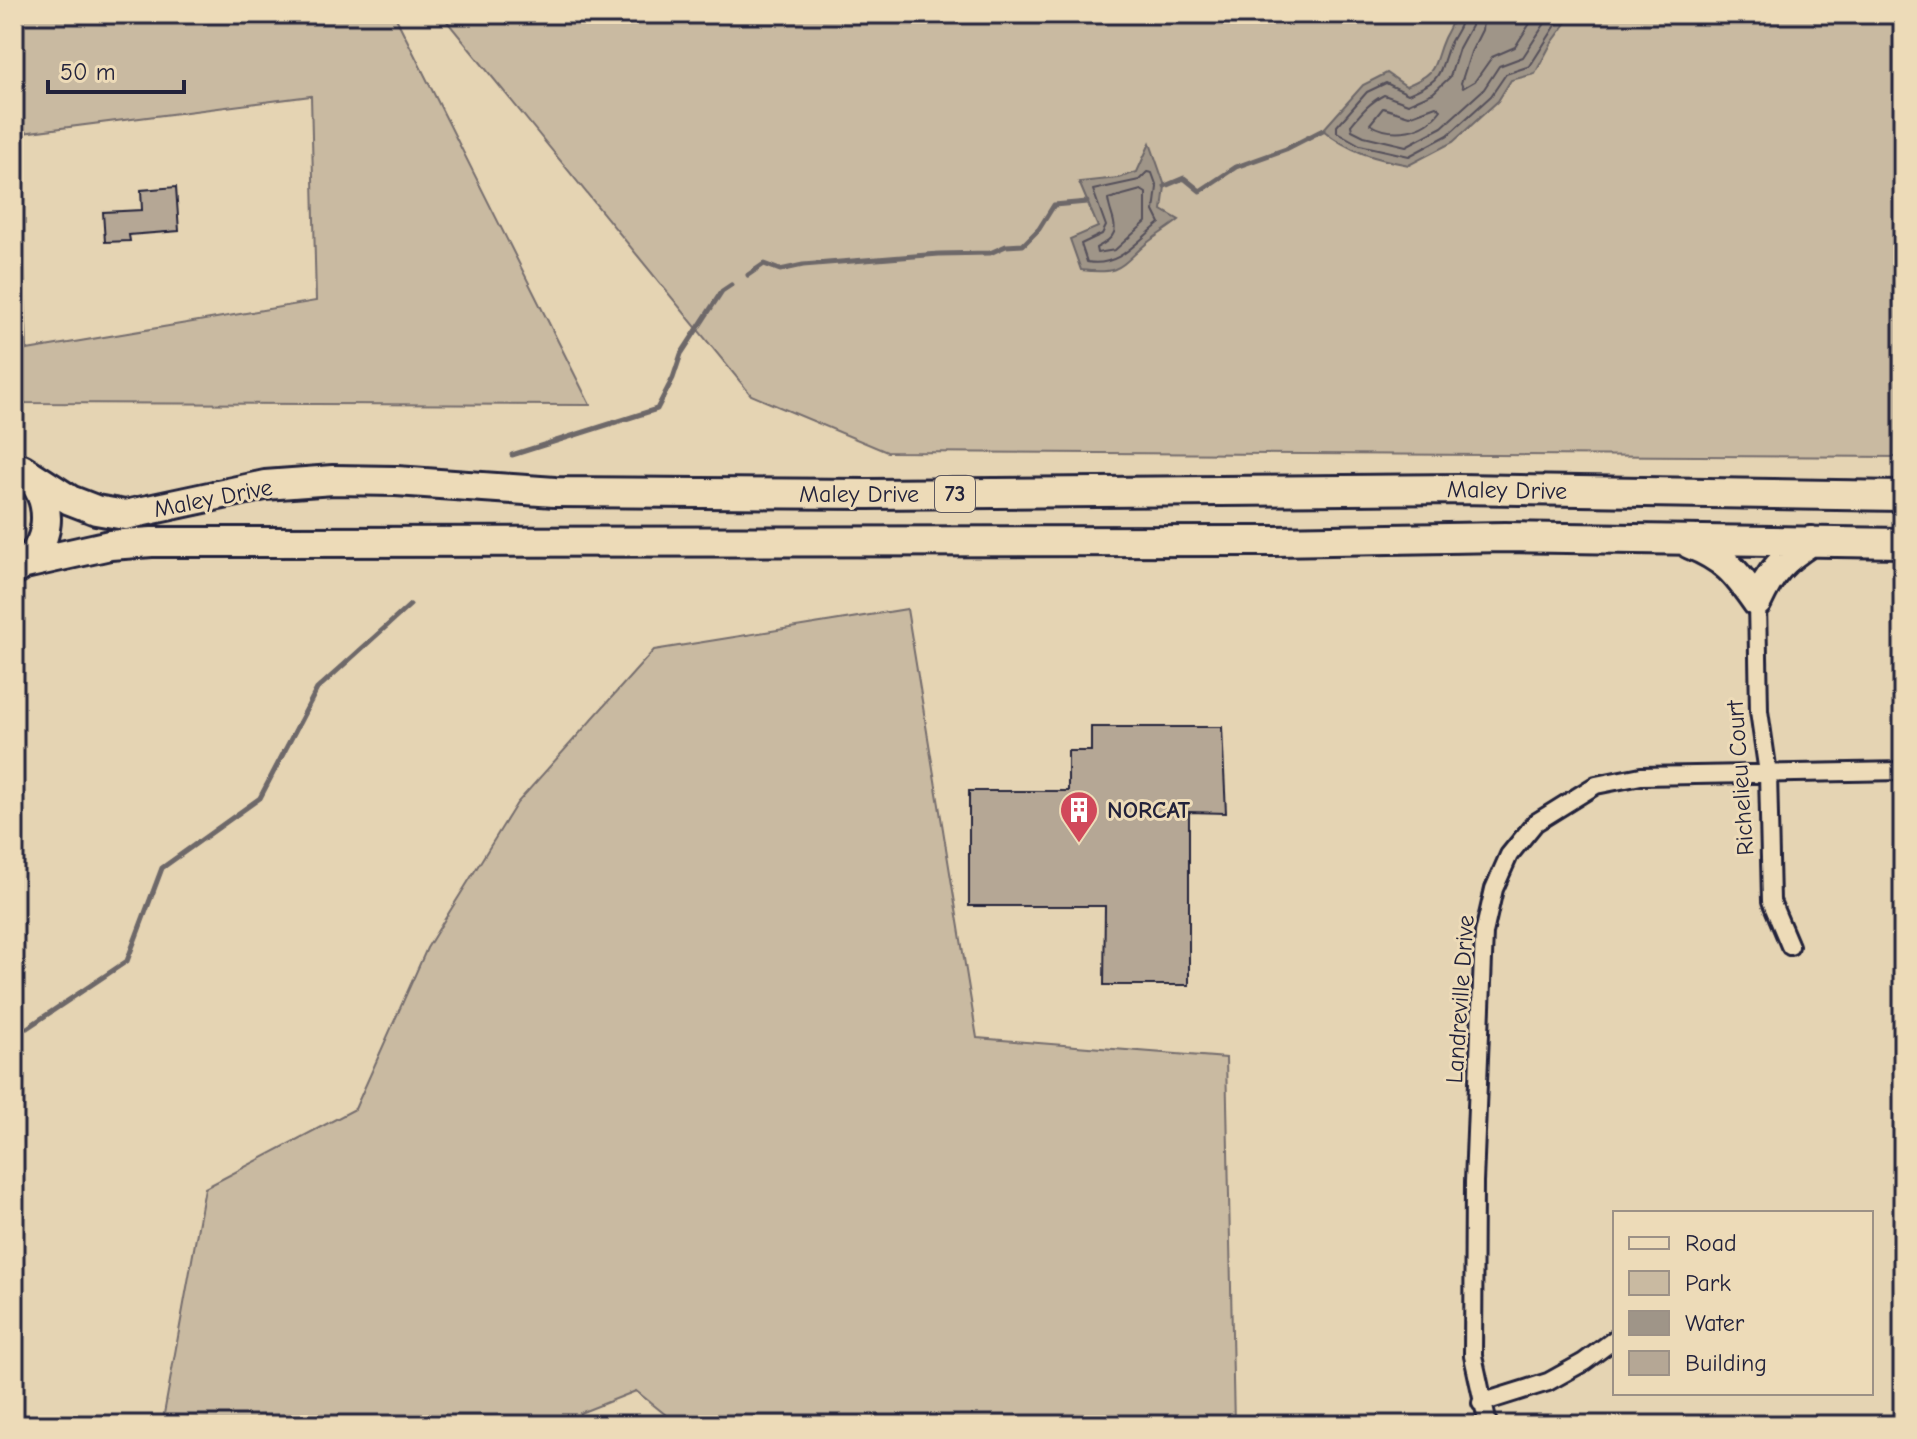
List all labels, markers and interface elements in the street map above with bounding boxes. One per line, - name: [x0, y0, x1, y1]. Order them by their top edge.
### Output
- scale bar: [48, 44, 184, 94]
- text: 50 m: [60, 58, 116, 86]
- street label: Maley Drive: [151, 473, 275, 523]
- street label: Maley Drive: [1447, 475, 1567, 505]
- road number: 73: [935, 476, 975, 512]
- street label: Maley Drive: [799, 480, 919, 508]
- street label: Richelieu Court: [1721, 698, 1759, 856]
- building icon: NORCAT: [1058, 789, 1100, 844]
- place label: NORCAT: [1107, 796, 1191, 824]
- street label: Landreville Drive: [1440, 914, 1480, 1084]
- legend: [1613, 1211, 1873, 1395]
- text: Road: [1685, 1229, 1737, 1257]
- text: Park: [1685, 1269, 1731, 1297]
- text: Water: [1685, 1309, 1745, 1337]
- text: Building: [1685, 1349, 1767, 1377]

